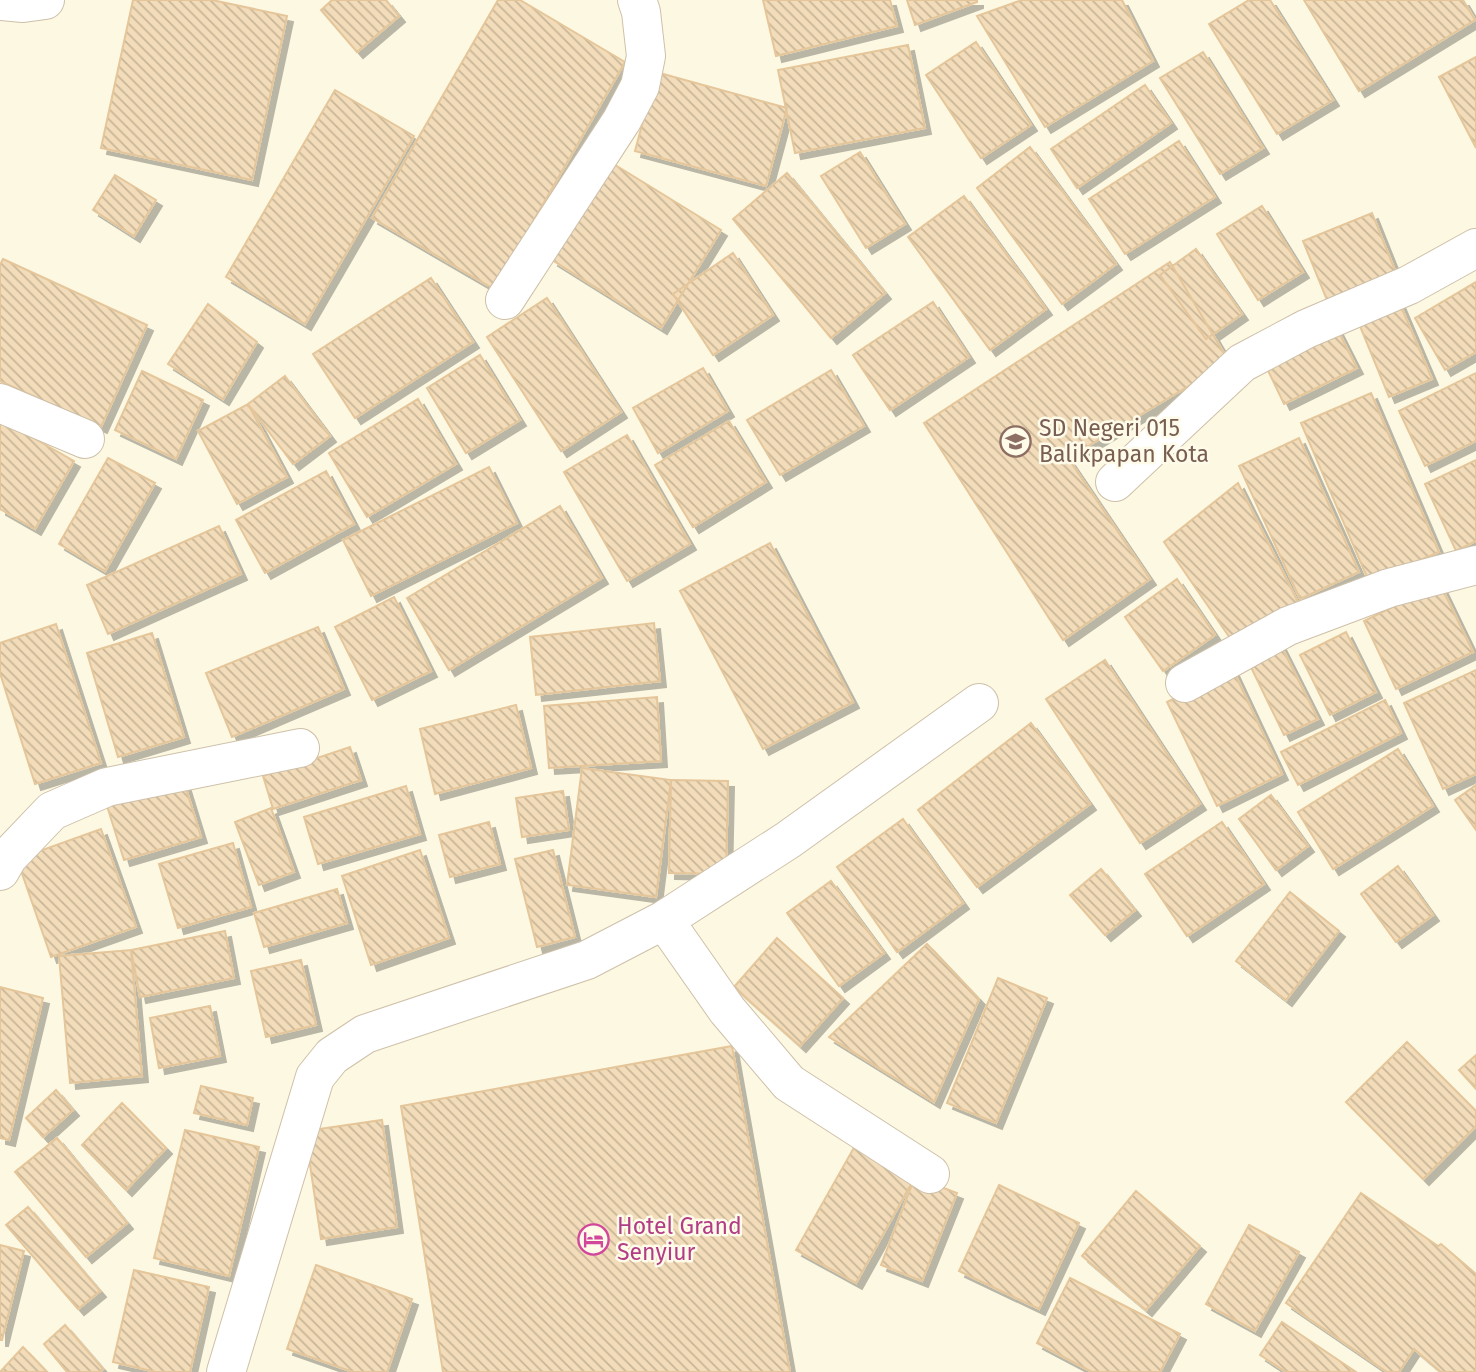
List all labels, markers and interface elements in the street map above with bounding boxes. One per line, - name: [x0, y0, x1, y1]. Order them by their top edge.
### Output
- place label: SD Negeri 015 Balikpapan Kota: [1039, 414, 1209, 468]
- school or university icon: SD Negeri 015 Balikpapan Kota: [999, 424, 1033, 458]
- place label: Hotel Grand Senyiur: [617, 1212, 742, 1266]
- hotel icon: Hotel Grand Senyiur: [577, 1222, 611, 1256]

